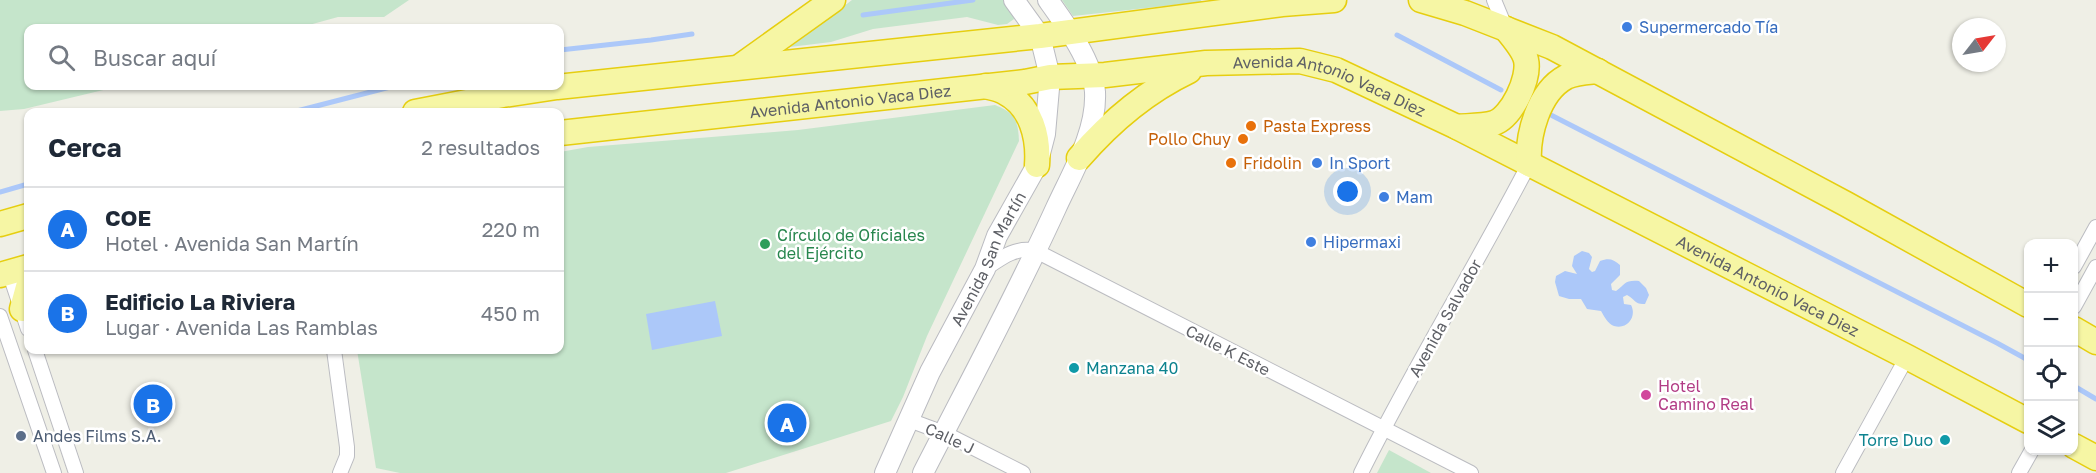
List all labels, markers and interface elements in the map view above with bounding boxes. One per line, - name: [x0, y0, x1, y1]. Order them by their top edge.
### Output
- place label: Supermercado Tía: [1639, 17, 1778, 37]
- north arrow: [1952, 18, 2006, 72]
- marker: Supermercado Tía: [1620, 20, 1634, 34]
- search box: [24, 24, 564, 90]
- icon: search: [45, 41, 78, 74]
- text: Buscar aquí: [93, 44, 216, 71]
- street label: Avenida Antonio Vaca Diez: [1233, 51, 1429, 121]
- street label: Avenida Antonio Vaca Diez: [749, 80, 952, 122]
- place label: Pasta Express: [1263, 116, 1371, 136]
- marker: Pasta Express: [1244, 119, 1258, 133]
- place label: Pollo Chuy: [1148, 129, 1231, 149]
- text: Cerca: [48, 132, 122, 163]
- marker: Pollo Chuy: [1236, 132, 1250, 146]
- text: 2 resultados: [421, 135, 540, 159]
- place label: Fridolin: [1243, 153, 1302, 173]
- place label: In Sport: [1329, 153, 1391, 173]
- marker: Fridolin: [1224, 156, 1238, 170]
- marker: In Sport: [1310, 156, 1324, 170]
- your location: [1333, 177, 1362, 206]
- place label: Mam: [1396, 187, 1433, 207]
- street label: Avenida San Martín: [946, 188, 1030, 329]
- marker: Mam: [1377, 190, 1391, 204]
- text: COE: [105, 204, 151, 231]
- text: A: [60, 217, 75, 241]
- text: 220 m: [482, 217, 540, 241]
- place label: Círculo de Oficiales del Ejército: [777, 225, 925, 263]
- text: Hotel · Avenida San Martín: [105, 231, 359, 255]
- street label: Avenida Antonio Vaca Diez: [1673, 231, 1863, 341]
- place label: Hipermaxi: [1323, 232, 1401, 252]
- marker: Hipermaxi: [1304, 235, 1318, 249]
- marker: Círculo de Oficiales del Ejército: [758, 237, 772, 251]
- map controls: [2024, 239, 2078, 455]
- button: +: [2024, 239, 2078, 293]
- street label: Avenida Salvador: [1404, 255, 1486, 381]
- text: Edificio La Riviera: [105, 288, 295, 315]
- button: −: [2024, 293, 2078, 347]
- text: B: [60, 301, 75, 325]
- text: 450 m: [481, 301, 540, 325]
- text: Lugar · Avenida Las Ramblas: [105, 315, 378, 339]
- street label: Calle K Este: [1182, 320, 1274, 380]
- button: locate: [2024, 347, 2078, 401]
- place label: Manzana 40: [1086, 358, 1178, 378]
- marker: Manzana 40: [1067, 361, 1081, 375]
- place label: Hotel Camino Real: [1658, 376, 1754, 414]
- pin: B: [134, 382, 172, 426]
- marker: Hotel Camino Real: [1639, 388, 1653, 402]
- pin: A: [768, 400, 806, 446]
- button: layers: [2024, 401, 2078, 455]
- street label: Calle J: [922, 418, 978, 458]
- place label: Andes Films S.A.: [33, 426, 161, 446]
- marker: Andes Films S.A.: [14, 429, 28, 443]
- place label: Torre Duo: [1859, 430, 1933, 450]
- marker: Torre Duo: [1938, 433, 1952, 447]

